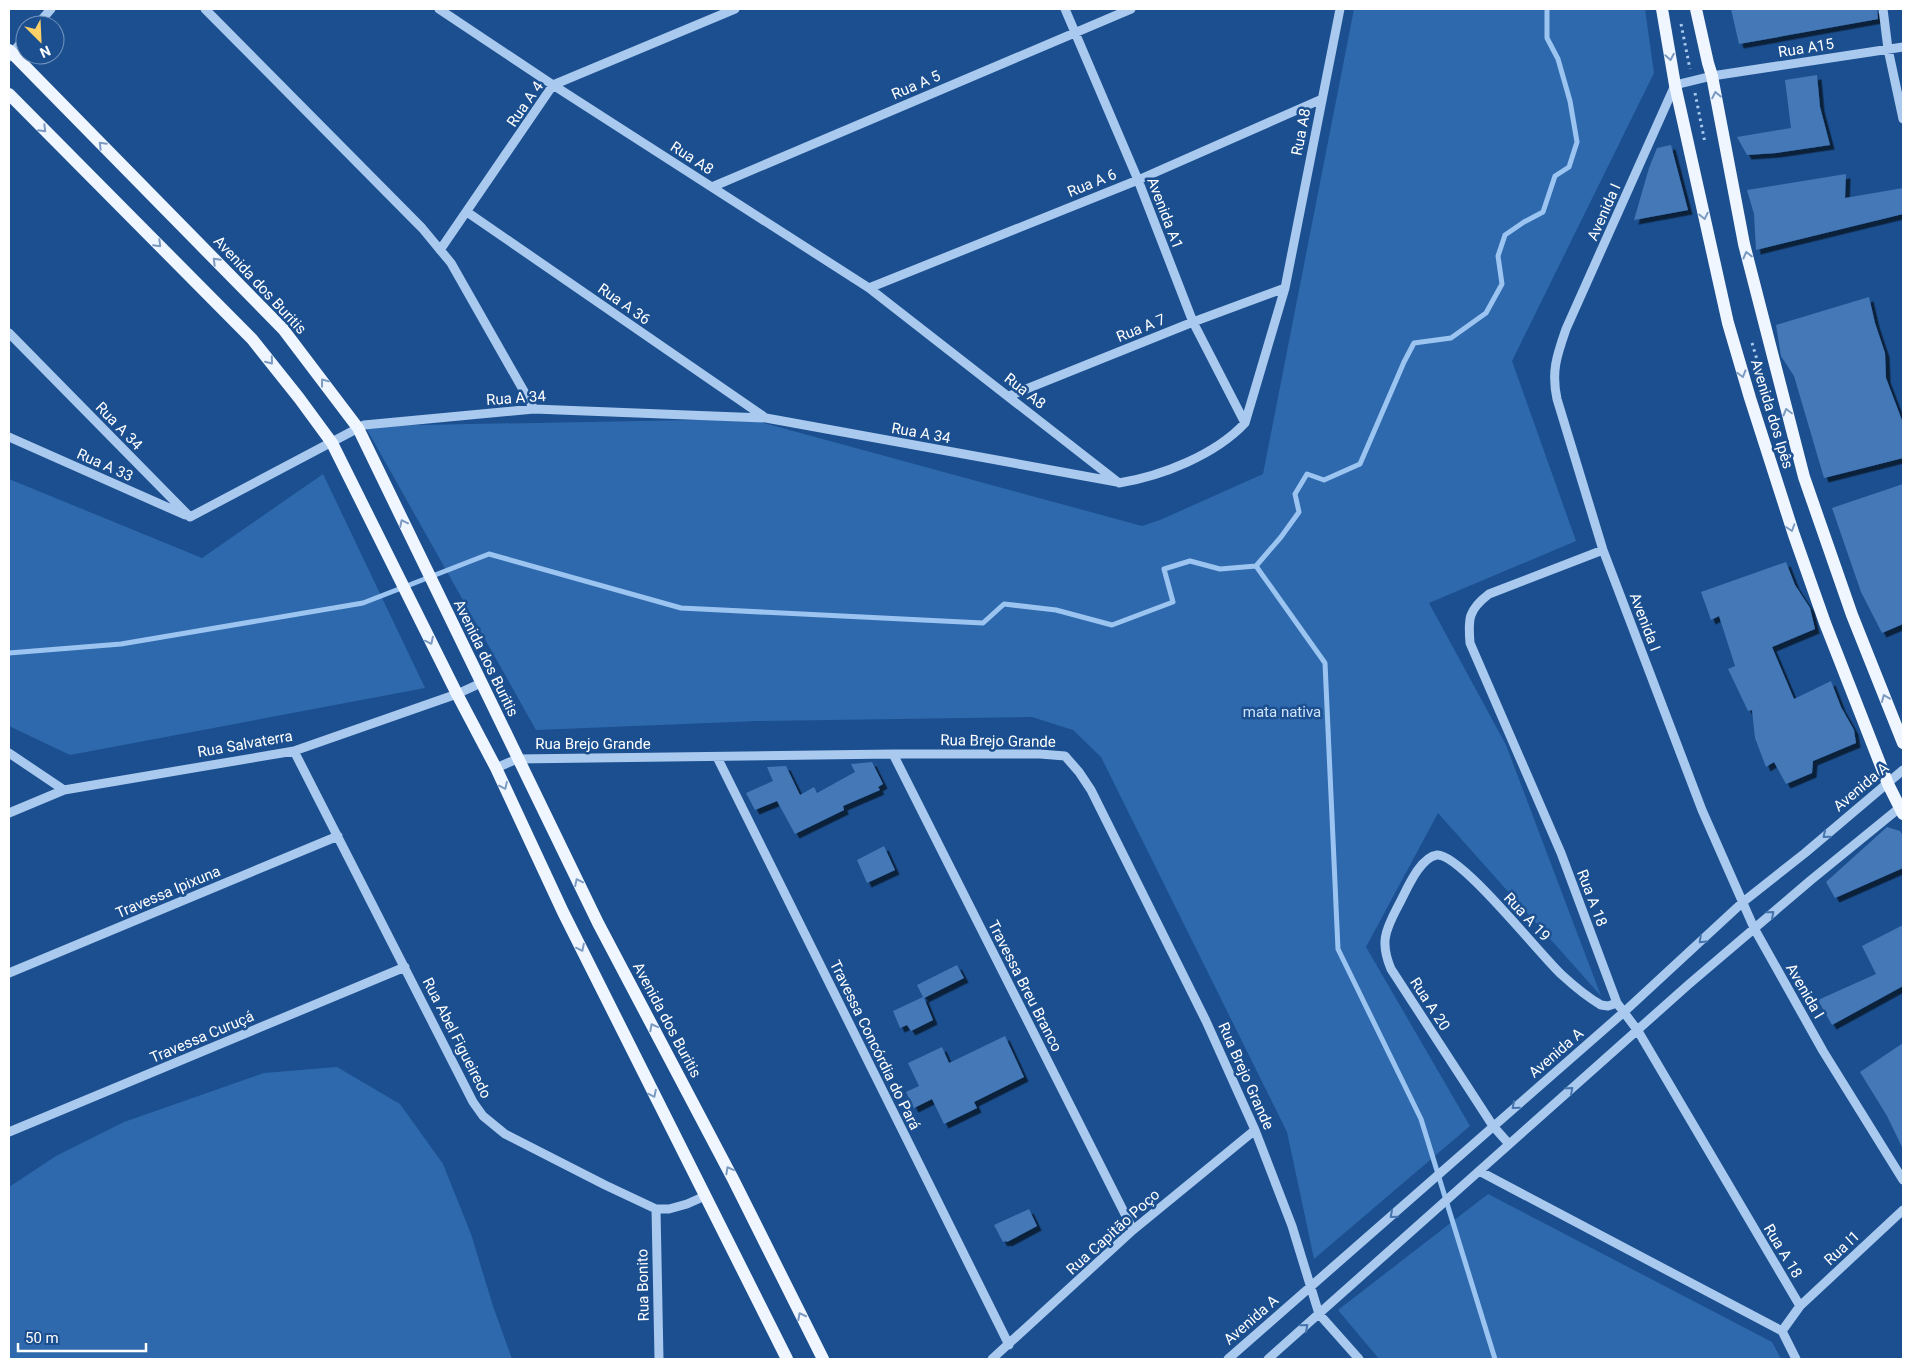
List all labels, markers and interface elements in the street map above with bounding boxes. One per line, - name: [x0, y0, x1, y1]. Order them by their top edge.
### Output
- north arrow: [15, 15, 65, 65]
- street label: Rua A15: [1777, 35, 1835, 61]
- text: N: [38, 43, 53, 61]
- one-way arrow: [1665, 52, 1675, 61]
- street label: Rua A 5: [889, 67, 943, 103]
- street label: Rua A 4: [503, 77, 547, 130]
- one-way arrow: [1712, 91, 1722, 100]
- street label: Rua A8: [1288, 107, 1314, 157]
- one-way arrow: [37, 123, 46, 132]
- street label: Rua A8: [667, 137, 717, 179]
- one-way arrow: [99, 142, 108, 151]
- street label: Rua A 6: [1065, 165, 1119, 201]
- street label: Avenida A1: [1143, 175, 1187, 251]
- street label: Avenida I: [1583, 181, 1625, 243]
- one-way arrow: [1698, 211, 1709, 220]
- street label: Avenida dos Buritis: [210, 232, 310, 338]
- one-way arrow: [152, 238, 161, 247]
- one-way arrow: [1742, 250, 1753, 259]
- one-way arrow: [213, 258, 222, 267]
- street label: Rua A 36: [594, 279, 654, 329]
- street label: Rua A 7: [1114, 310, 1168, 346]
- one-way arrow: [264, 356, 273, 365]
- street label: Avenida dos Ipês: [1747, 357, 1797, 471]
- street label: Rua A8: [1001, 369, 1049, 413]
- one-way arrow: [1737, 369, 1747, 377]
- one-way arrow: [321, 379, 329, 388]
- street label: Rua A 34: [486, 387, 547, 409]
- street label: Rua A 34: [92, 398, 147, 454]
- one-way arrow: [1782, 408, 1793, 417]
- street label: Rua A 34: [890, 419, 953, 447]
- street label: Rua A 33: [74, 445, 136, 485]
- one-way arrow: [399, 519, 409, 528]
- one-way arrow: [1786, 524, 1796, 532]
- street label: Avenida I: [1626, 590, 1664, 654]
- street label: Avenida dos Buritis: [450, 597, 522, 719]
- one-way arrow: [424, 636, 434, 645]
- one-way arrow: [1881, 694, 1891, 703]
- park label: mata nativa: [1243, 703, 1321, 721]
- street label: Rua Salvaterra: [196, 727, 294, 761]
- street label: Rua Brejo Grande: [940, 731, 1056, 751]
- street label: Rua Brejo Grande: [535, 735, 651, 753]
- street label: Avenida A: [1830, 759, 1892, 815]
- one-way arrow: [498, 781, 508, 790]
- one-way arrow: [1823, 830, 1832, 838]
- street label: Travessa Ipixuna: [113, 862, 223, 922]
- street label: Rua A 18: [1573, 867, 1611, 929]
- one-way arrow: [574, 879, 584, 888]
- street label: Rua A 19: [1500, 889, 1554, 945]
- one-way arrow: [1765, 911, 1774, 919]
- street label: Travessa Breu Branco: [984, 917, 1066, 1055]
- one-way arrow: [1698, 934, 1707, 943]
- one-way arrow: [575, 943, 585, 952]
- street label: Travessa Concórdia do Pará: [826, 957, 924, 1133]
- street label: Avenida dos Buritis: [629, 959, 705, 1081]
- street label: Avenida I: [1782, 960, 1828, 1022]
- street label: Rua A 20: [1406, 974, 1454, 1034]
- street label: Rua Abel Figueiredo: [419, 975, 495, 1101]
- street label: Travessa Curuçá: [147, 1007, 257, 1067]
- street label: Rua Brejo Grande: [1214, 1020, 1278, 1132]
- one-way arrow: [649, 1023, 659, 1032]
- street label: Avenida A: [1525, 1024, 1587, 1082]
- one-way arrow: [1565, 1087, 1574, 1096]
- one-way arrow: [647, 1089, 657, 1098]
- one-way arrow: [1512, 1101, 1521, 1110]
- one-way arrow: [725, 1167, 735, 1176]
- street label: Rua Capitão Poço: [1063, 1185, 1163, 1279]
- one-way arrow: [1389, 1209, 1398, 1218]
- street label: Rua A 18: [1760, 1221, 1806, 1281]
- street label: Rua I1: [1821, 1227, 1863, 1269]
- street label: Rua Bonito: [633, 1249, 653, 1321]
- street label: Avenida A: [1220, 1291, 1282, 1349]
- one-way arrow: [797, 1312, 807, 1321]
- scale bar: [18, 1320, 145, 1352]
- one-way arrow: [1299, 1324, 1308, 1333]
- text: 50 m: [25, 1329, 59, 1347]

